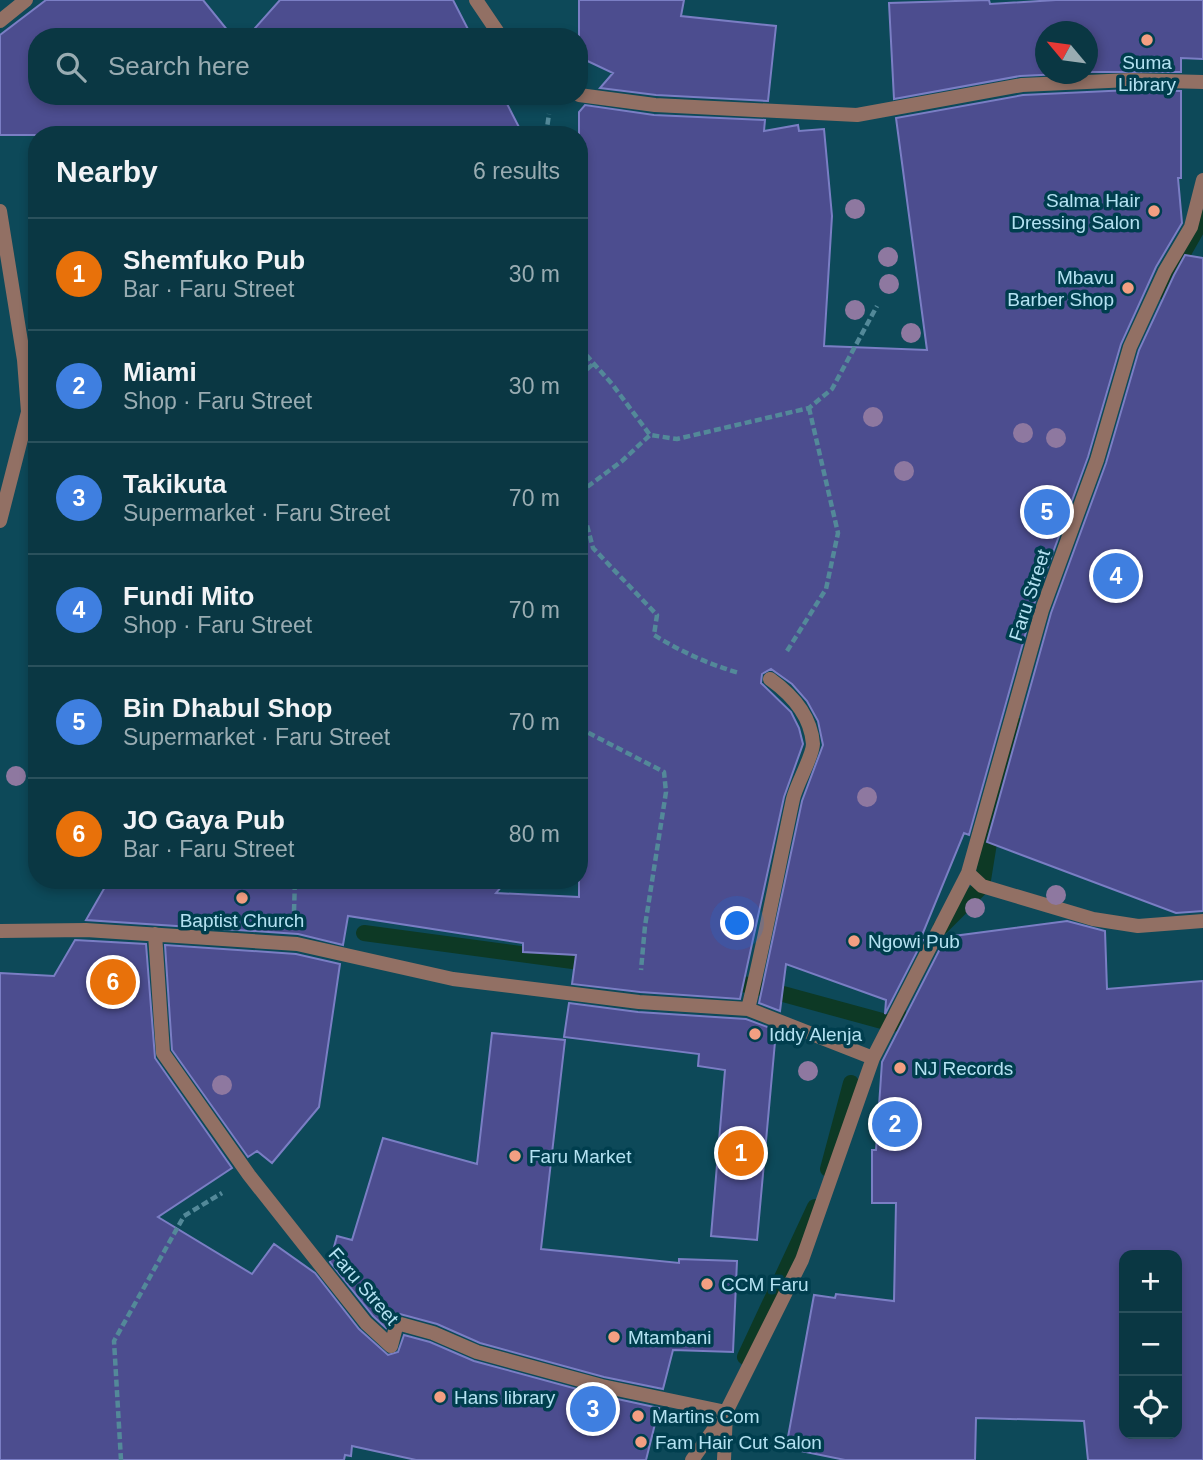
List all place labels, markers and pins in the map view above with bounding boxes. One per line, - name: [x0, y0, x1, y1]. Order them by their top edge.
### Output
- marker: Suma Library: [1139, 32, 1155, 48]
- place label: Suma Library: [1118, 52, 1177, 95]
- place label: Salma Hair Dressing Salon: [1011, 190, 1141, 233]
- marker: Salma Hair Dressing Salon: [1146, 203, 1162, 219]
- place label: Mbavu Barber Shop: [1007, 267, 1114, 310]
- marker: Mbavu Barber Shop: [1120, 280, 1136, 296]
- pin: 5: [1024, 486, 1070, 538]
- pin: 4: [1093, 550, 1139, 602]
- marker: Baptist Church: [234, 890, 250, 906]
- place label: Baptist Church: [180, 910, 304, 931]
- place label: Ngowi Pub: [868, 931, 960, 952]
- marker: Ngowi Pub: [846, 933, 862, 949]
- pin: 6: [90, 956, 136, 1008]
- place label: Iddy Alenja: [769, 1024, 862, 1045]
- marker: Iddy Alenja: [747, 1026, 763, 1042]
- place label: NJ Records: [914, 1058, 1013, 1079]
- marker: NJ Records: [892, 1060, 908, 1076]
- pin: 2: [872, 1098, 918, 1150]
- pin: 1: [718, 1127, 764, 1179]
- place label: Faru Market: [529, 1146, 632, 1167]
- marker: Faru Market: [507, 1148, 523, 1164]
- place label: CCM Faru: [721, 1274, 809, 1295]
- marker: CCM Faru: [699, 1276, 715, 1292]
- place label: Mtambani: [628, 1327, 711, 1348]
- marker: Mtambani: [606, 1329, 622, 1345]
- pin: 3: [570, 1383, 616, 1435]
- place label: Hans library: [454, 1387, 556, 1408]
- marker: Hans library: [432, 1389, 448, 1405]
- place label: Martins Com: [652, 1406, 760, 1427]
- marker: Martins Com: [630, 1408, 646, 1424]
- place label: Fam Hair Cut Salon: [655, 1432, 822, 1453]
- marker: Fam Hair Cut Salon: [633, 1434, 649, 1450]

